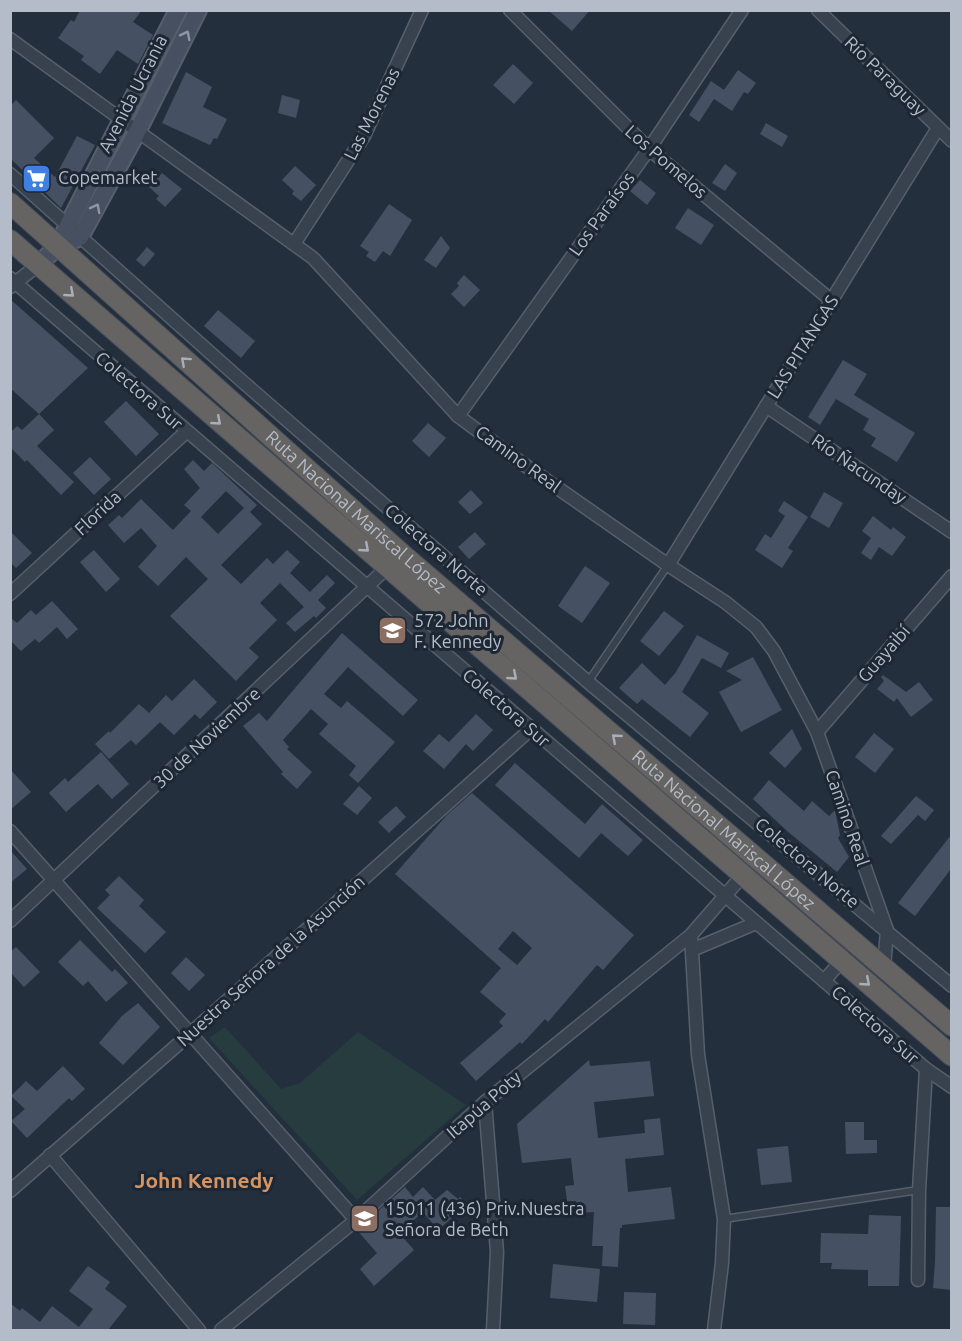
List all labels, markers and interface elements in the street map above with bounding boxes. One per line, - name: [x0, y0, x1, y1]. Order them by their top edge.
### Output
- one-way arrow: [178, 30, 190, 41]
- street label: Avenida Ucrania: [94, 31, 170, 156]
- street label: Río Paraguay: [841, 32, 931, 119]
- street label: Las Morenas: [339, 64, 403, 163]
- street label: Los Pomelos: [622, 120, 712, 202]
- supermarket icon: Copemarket: [21, 162, 53, 194]
- place label: Copemarket: [58, 167, 157, 187]
- street label: Los Paraísos: [564, 168, 638, 259]
- one-way arrow: [89, 203, 100, 214]
- one-way arrow: [63, 286, 74, 297]
- street label: LAS PITANGAS: [763, 291, 842, 402]
- street label: Colectora Sur: [92, 347, 187, 434]
- one-way arrow: [181, 357, 192, 368]
- one-way arrow: [211, 414, 221, 425]
- street label: Camino Real: [472, 421, 565, 496]
- street label: Ruta Nacional Mariscal López: [262, 426, 451, 597]
- street label: Río Ñacunday: [808, 428, 911, 507]
- street label: Florida: [70, 486, 125, 539]
- street label: Colectora Norte: [381, 499, 492, 599]
- one-way arrow: [358, 541, 369, 552]
- place label: 572 John F. Kennedy: [414, 610, 502, 651]
- school or university icon: 572 John F. Kennedy: [377, 615, 409, 647]
- street label: Guayaibí: [853, 620, 914, 686]
- street label: Colectora Sur: [459, 664, 554, 751]
- one-way arrow: [506, 669, 516, 680]
- street label: 30 de Noviembre: [149, 683, 264, 792]
- one-way arrow: [612, 735, 623, 746]
- street label: Ruta Nacional Mariscal López: [629, 745, 820, 913]
- street label: Camino Real: [822, 767, 874, 869]
- street label: Colectora Norte: [752, 813, 864, 912]
- street label: Nuestra Señora de la Asunción: [173, 871, 368, 1050]
- one-way arrow: [859, 975, 870, 986]
- street label: Colectora Sur: [828, 981, 923, 1068]
- street label: Itapúa Poty: [442, 1066, 525, 1142]
- district label: John Kennedy: [135, 1168, 273, 1192]
- place label: 15011 (436) Priv.Nuestra Señora de Beth: [385, 1198, 584, 1239]
- school or university icon: 15011 (436) Priv.Nuestra Señora de Beth: [348, 1203, 380, 1235]

